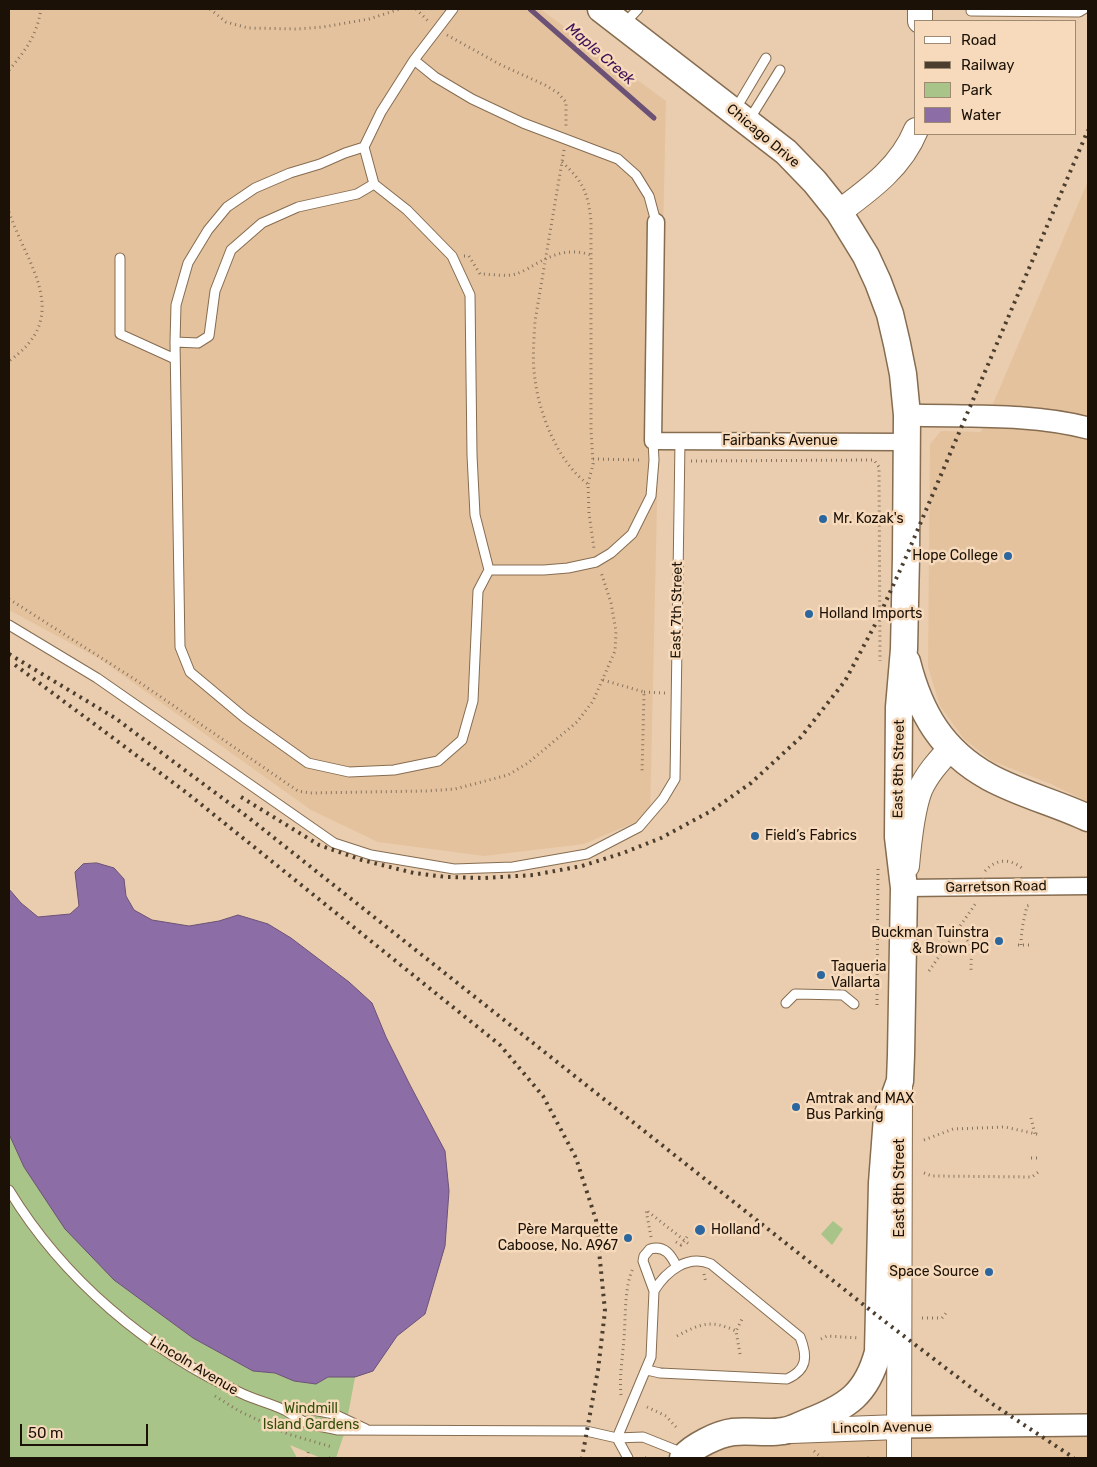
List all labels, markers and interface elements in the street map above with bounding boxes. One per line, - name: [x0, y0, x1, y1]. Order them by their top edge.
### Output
- water label: Maple Creek: [562, 19, 638, 89]
- legend: [914, 20, 1077, 135]
- text: Road: [961, 31, 997, 49]
- text: Railway: [961, 56, 1015, 74]
- text: Park: [961, 81, 992, 99]
- street label: Chicago Drive: [723, 101, 803, 171]
- text: Water: [961, 106, 1001, 124]
- street label: Fairbanks Avenue: [722, 433, 838, 449]
- place label: Mr. Kozak's: [833, 511, 904, 527]
- marker: Mr. Kozak's: [817, 513, 829, 525]
- place label: Hope College: [912, 548, 998, 564]
- marker: Hope College: [1002, 550, 1014, 562]
- street label: East 7th Street: [668, 561, 686, 659]
- place label: Holland Imports: [819, 606, 922, 622]
- marker: Holland Imports: [803, 608, 815, 620]
- street label: East 8th Street: [890, 719, 908, 819]
- place label: Field’s Fabrics: [765, 828, 857, 844]
- marker: Field’s Fabrics: [749, 830, 761, 842]
- street label: Garretson Road: [945, 878, 1047, 896]
- place label: Buckman Tuinstra & Brown PC: [871, 925, 989, 958]
- marker: Buckman Tuinstra & Brown PC: [993, 935, 1005, 947]
- place label: Taqueria Vallarta: [831, 959, 887, 992]
- marker: Taqueria Vallarta: [815, 969, 827, 981]
- place label: Amtrak and MAX Bus Parking: [806, 1091, 914, 1124]
- marker: Amtrak and MAX Bus Parking: [790, 1101, 802, 1113]
- street label: East 8th Street: [892, 1138, 908, 1238]
- place label: Père Marquette Caboose, No. A967: [498, 1222, 618, 1254]
- place label: Holland: [711, 1222, 760, 1238]
- marker: Holland: [693, 1223, 707, 1237]
- marker: Père Marquette Caboose, No. A967: [622, 1232, 634, 1244]
- place label: Space Source: [889, 1264, 979, 1280]
- marker: Space Source: [983, 1266, 995, 1278]
- street label: Lincoln Avenue: [147, 1333, 241, 1399]
- park label: Windmill Island Gardens: [263, 1401, 359, 1434]
- scale bar: [22, 1414, 150, 1446]
- street label: Lincoln Avenue: [832, 1419, 932, 1437]
- text: 50 m: [28, 1424, 63, 1442]

